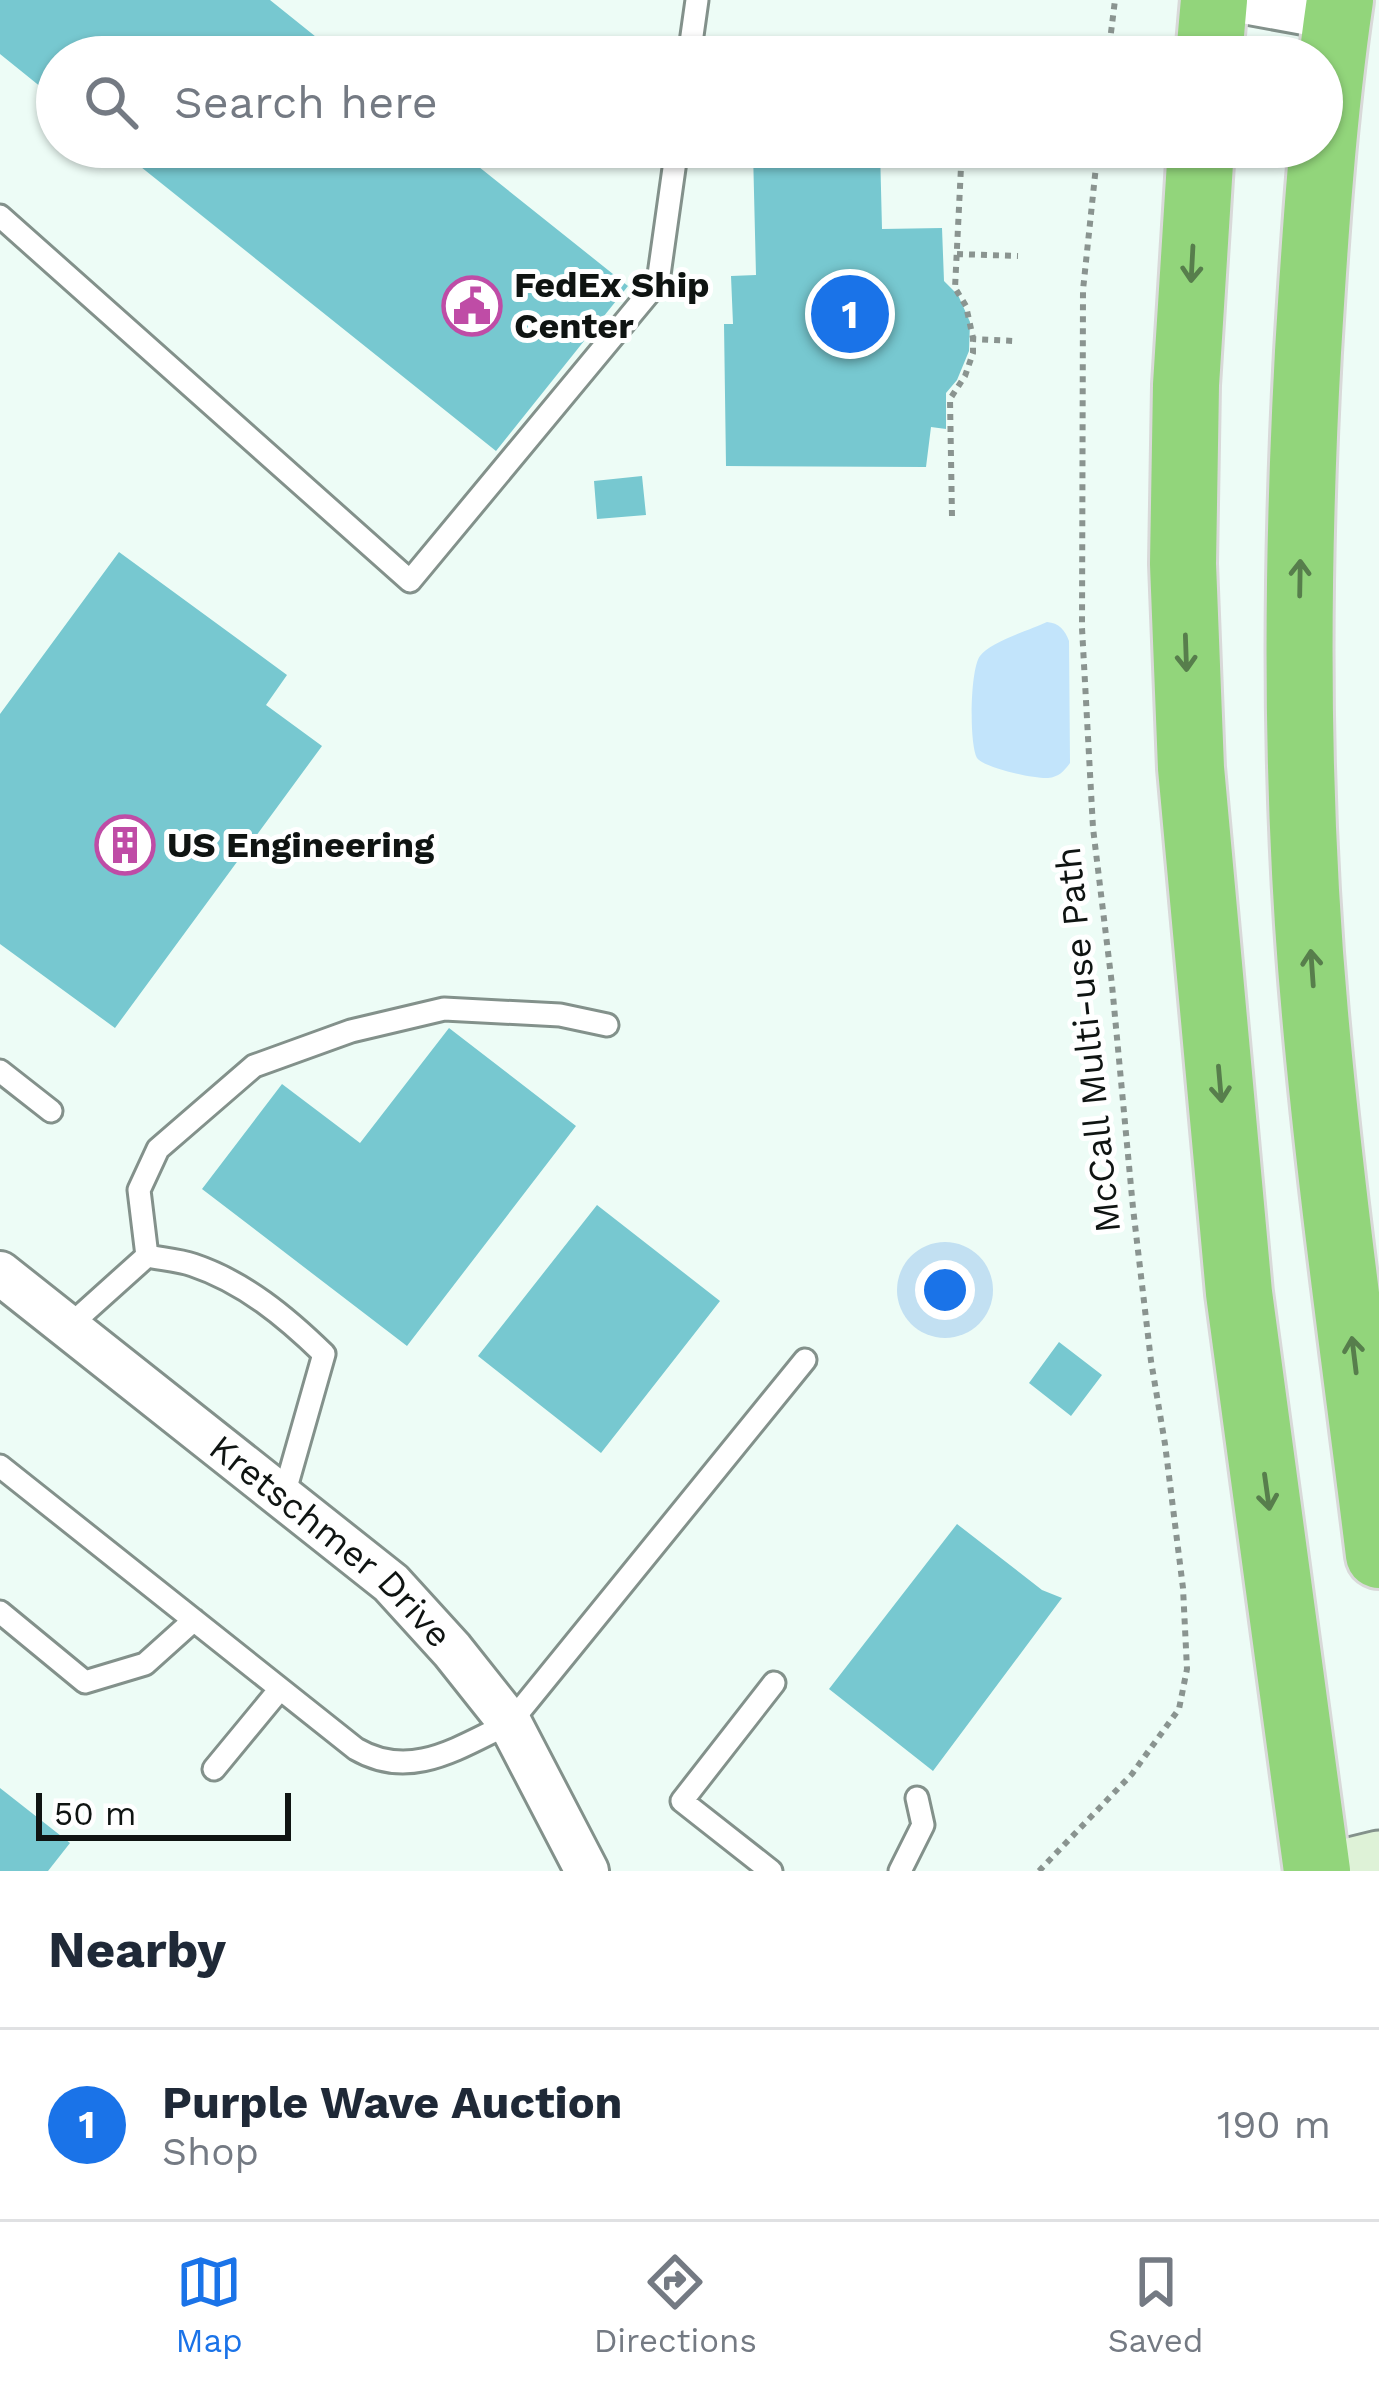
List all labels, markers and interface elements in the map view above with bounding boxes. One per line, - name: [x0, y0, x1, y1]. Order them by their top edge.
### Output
- search box: [36, 36, 1343, 168]
- icon: search: [78, 69, 144, 135]
- text: Search here: [174, 76, 438, 129]
- one-way arrow: [1180, 244, 1203, 283]
- place label: FedEx Ship Center: [514, 264, 710, 347]
- pin: 1: [811, 269, 889, 359]
- public building icon: FedEx Ship Center: [441, 275, 503, 337]
- one-way arrow: [1288, 559, 1311, 598]
- one-way arrow: [1175, 633, 1198, 672]
- building icon: US Engineering: [94, 814, 156, 876]
- place label: US Engineering: [167, 824, 435, 866]
- street label: McCall Multi-use Path: [1047, 845, 1129, 1235]
- one-way arrow: [1300, 949, 1323, 988]
- one-way arrow: [1209, 1064, 1232, 1103]
- your location: [915, 1260, 975, 1320]
- one-way arrow: [1343, 1337, 1365, 1376]
- street label: Kretschmer Drive: [201, 1426, 460, 1656]
- one-way arrow: [1256, 1472, 1278, 1511]
- scale bar: [36, 1787, 291, 1840]
- text: 50 m: [54, 1794, 136, 1833]
- text: Nearby: [48, 1920, 226, 1979]
- text: Purple Wave Auction: [162, 2076, 623, 2129]
- text: 1: [79, 2102, 95, 2147]
- text: 190 m: [1217, 2102, 1331, 2147]
- text: Shop: [162, 2129, 259, 2174]
- tab: Map: [175, 2249, 243, 2360]
- tab: Directions: [594, 2249, 757, 2360]
- tab: Saved: [1108, 2249, 1204, 2360]

